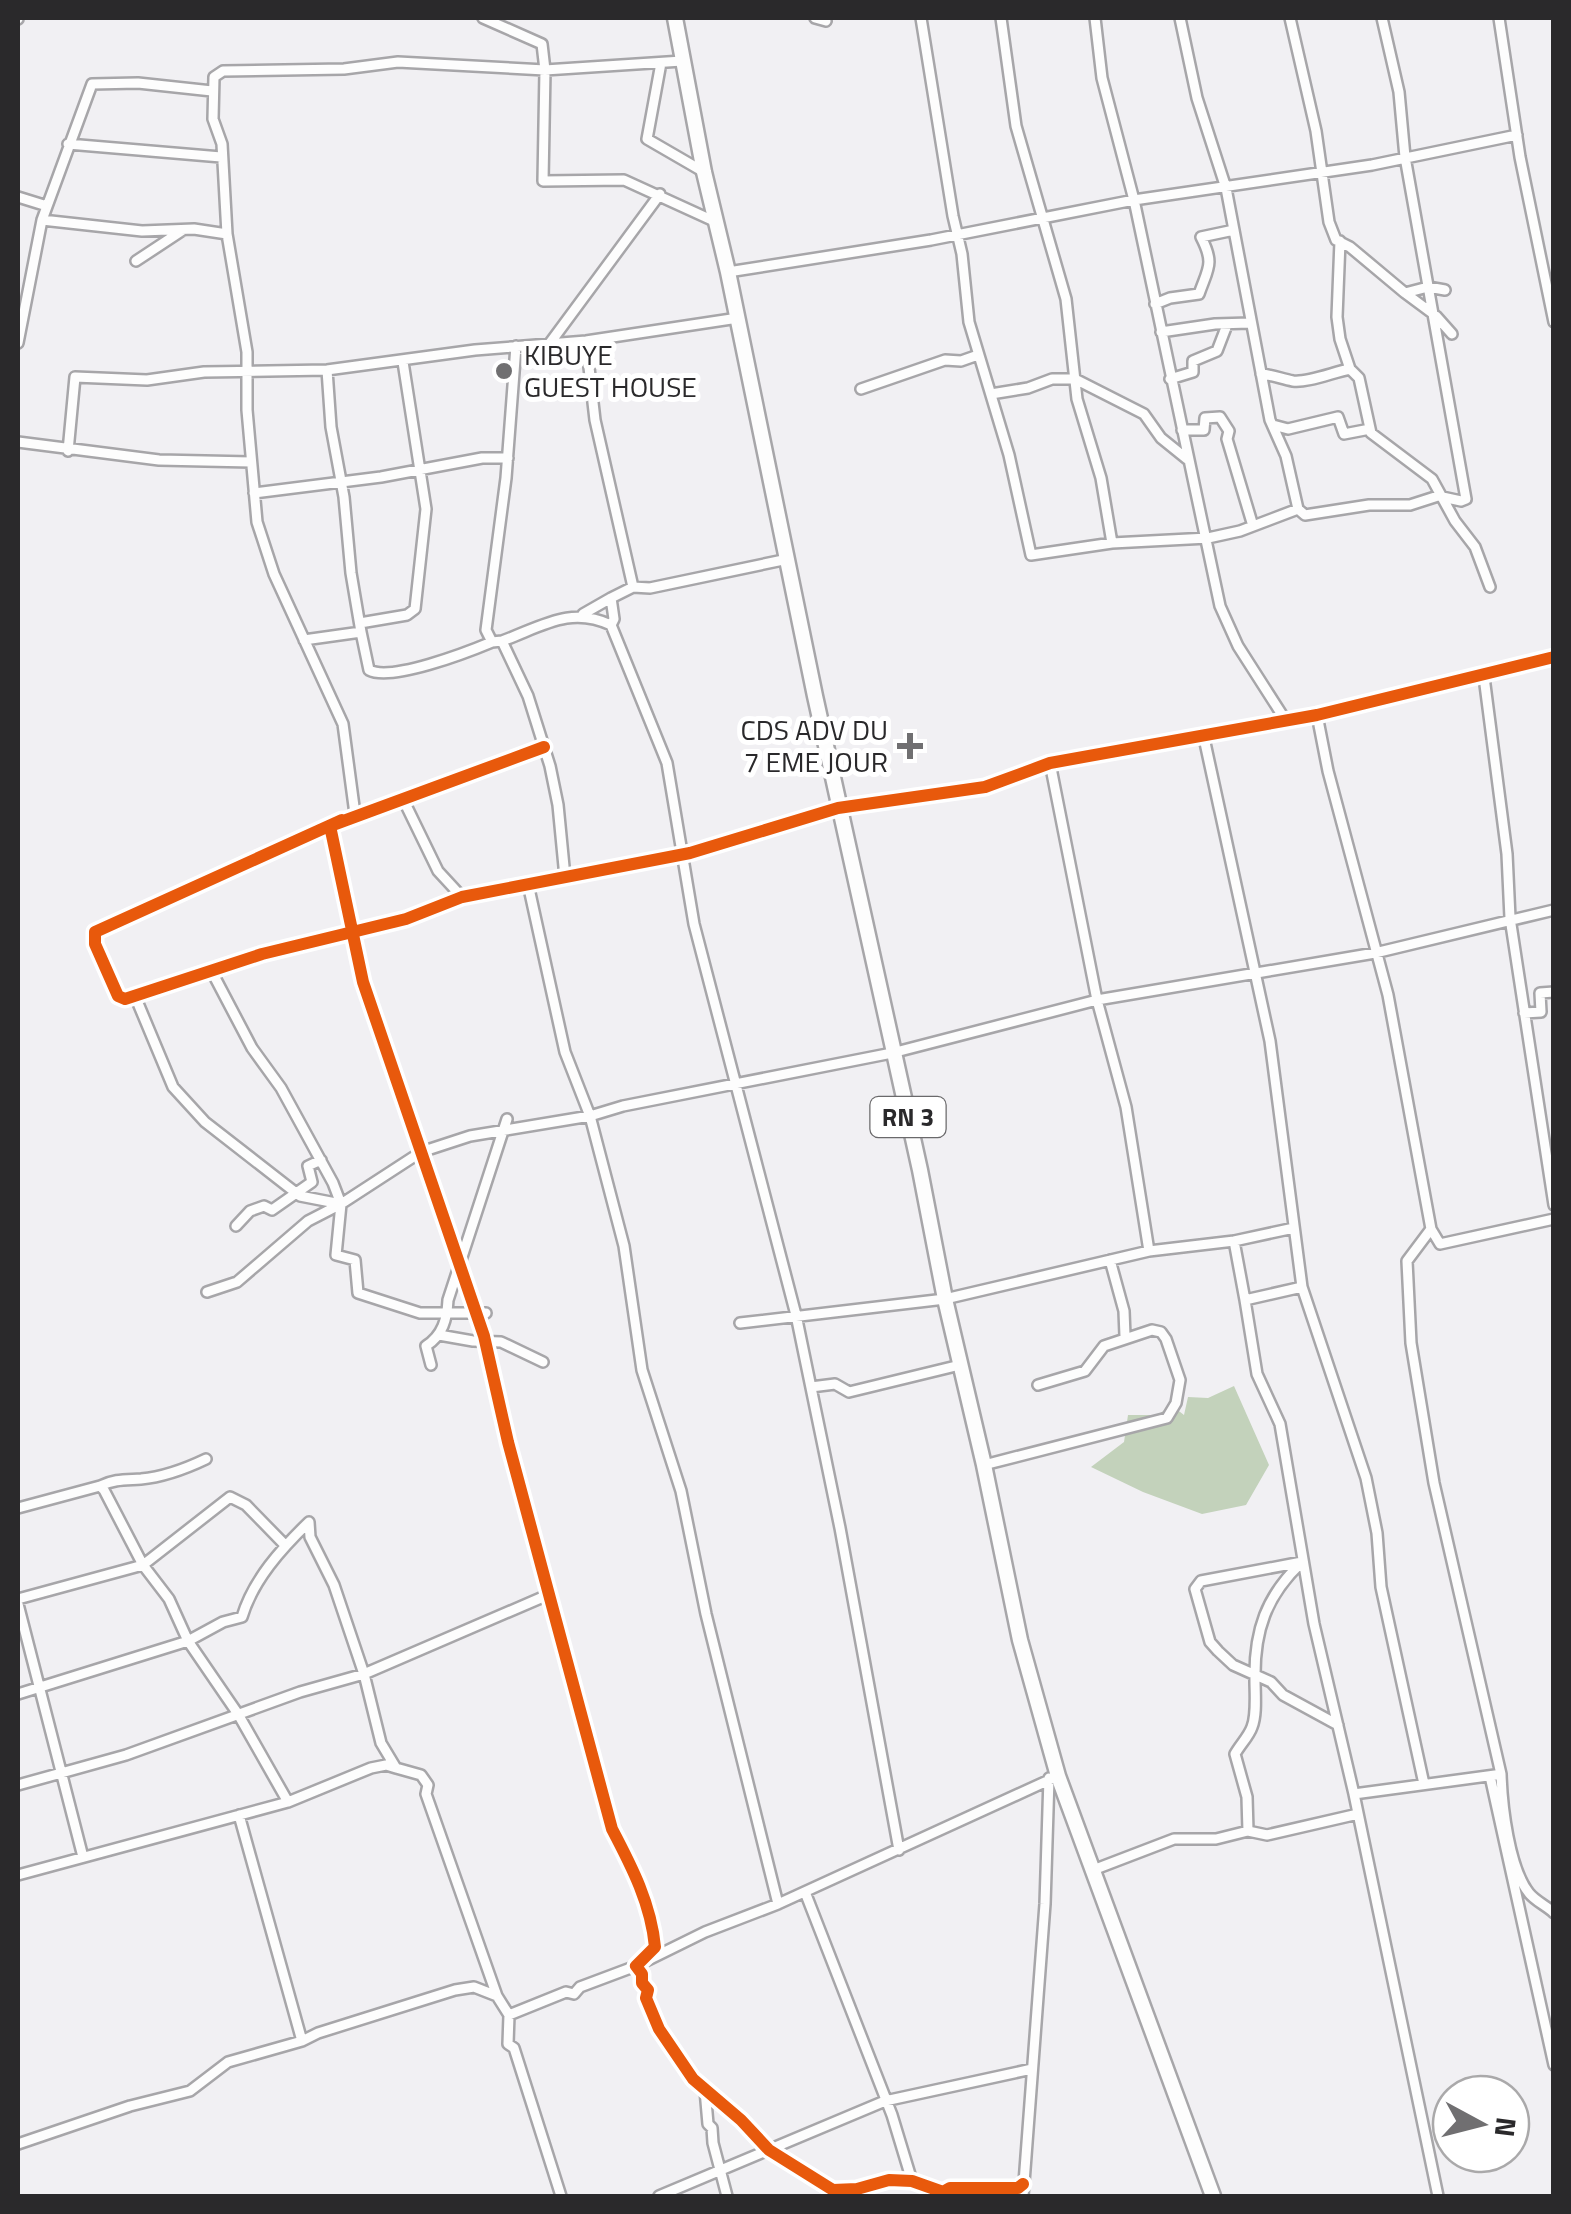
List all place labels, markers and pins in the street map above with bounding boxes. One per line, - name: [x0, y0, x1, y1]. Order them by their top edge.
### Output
- place label: KIBUYE GUEST HOUSE: [524, 333, 697, 408]
- marker: KIBUYE GUEST HOUSE: [493, 360, 515, 382]
- place label: CDS ADV DU 7 EME JOUR: [740, 708, 888, 783]
- marker: CDS ADV DU 7 EME JOUR: [897, 733, 923, 759]

